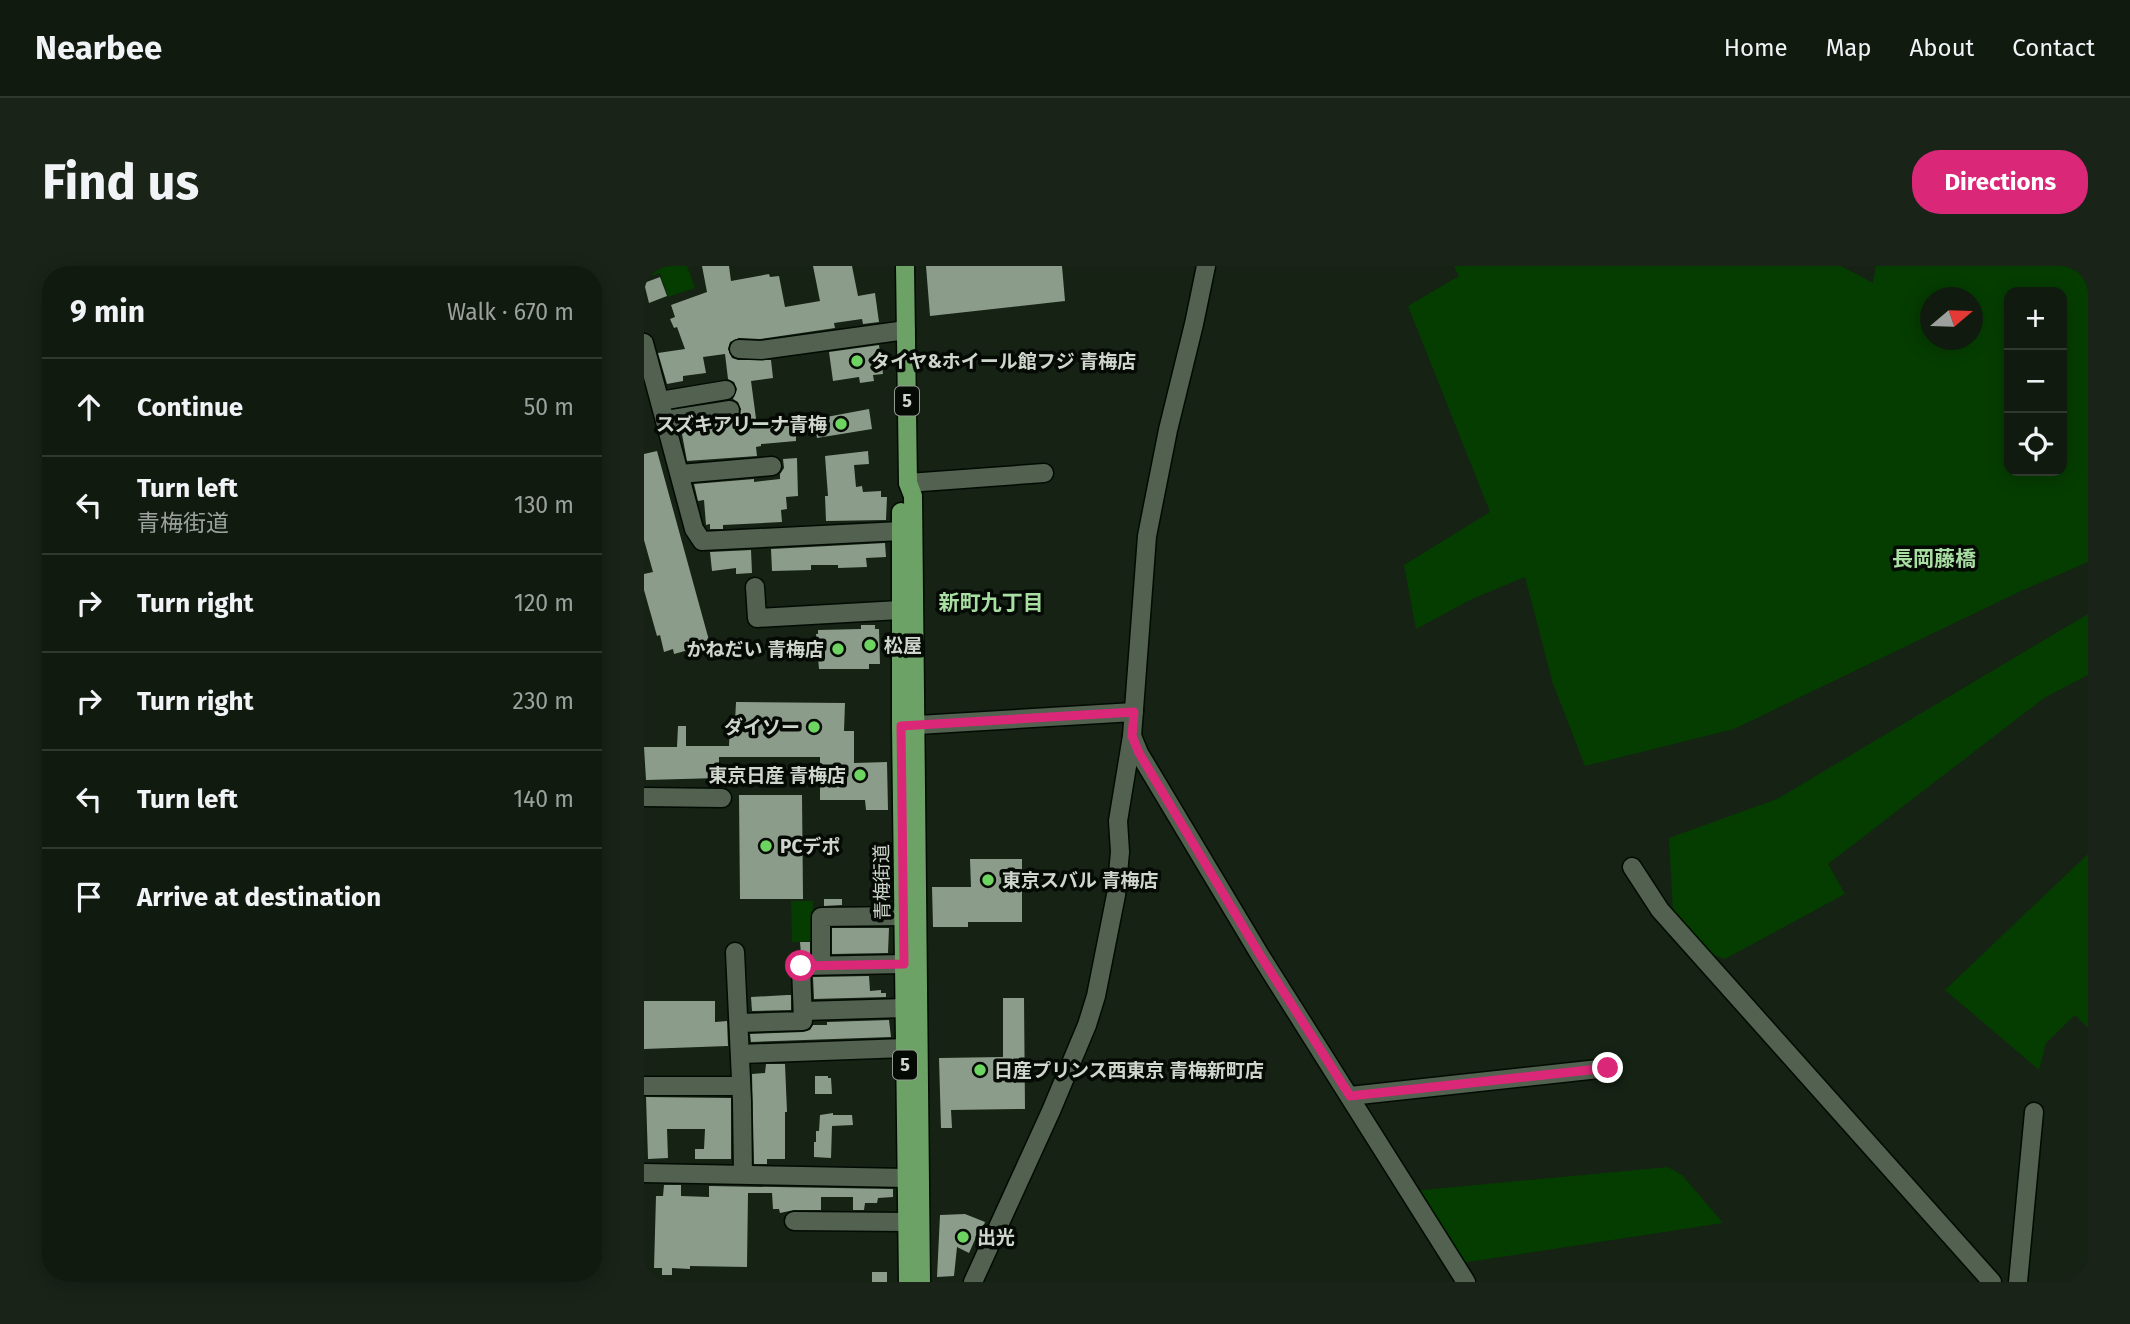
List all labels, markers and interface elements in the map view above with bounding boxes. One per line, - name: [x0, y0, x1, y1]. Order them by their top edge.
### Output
- text: Nearbee: [35, 28, 162, 68]
- text: Home: [1724, 34, 1788, 62]
- text: Map: [1826, 34, 1872, 62]
- text: About: [1910, 34, 1974, 62]
- text: Contact: [2012, 34, 2095, 62]
- button: Directions: [1912, 150, 2088, 214]
- text: Find us: [42, 153, 199, 212]
- north arrow: [1920, 287, 1983, 350]
- map controls: [2004, 287, 2067, 476]
- button: +: [2004, 287, 2067, 350]
- text: 9 min: [70, 294, 145, 330]
- text: Walk · 670 m: [447, 298, 574, 326]
- place label: タイヤ&ホイール館フジ 青梅店: [871, 350, 1136, 373]
- button: −: [2004, 350, 2067, 413]
- marker: タイヤ&ホイール館フジ 青梅店: [849, 353, 865, 369]
- road number: 5: [895, 386, 919, 416]
- icon: ahead: [70, 388, 108, 426]
- text: Continue: [137, 392, 243, 423]
- text: 50 m: [524, 393, 574, 421]
- place label: スズキアリーナ青梅: [656, 413, 827, 436]
- button: locate: [2004, 413, 2067, 476]
- marker: スズキアリーナ青梅: [833, 416, 849, 432]
- text: Turn left: [137, 473, 238, 504]
- icon: left: [70, 486, 108, 524]
- text: 130 m: [514, 491, 574, 519]
- text: 青梅街道: [137, 509, 229, 537]
- district label: 長岡藤橋: [1892, 546, 1976, 572]
- icon: right: [70, 584, 108, 622]
- text: Turn right: [137, 588, 254, 619]
- text: 120 m: [514, 589, 574, 617]
- district label: 新町九丁目: [939, 590, 1044, 616]
- place label: 松屋: [884, 634, 922, 657]
- marker: 松屋: [862, 637, 878, 653]
- place label: かねだい 青梅店: [686, 638, 824, 661]
- marker: かねだい 青梅店: [830, 641, 846, 657]
- icon: right: [70, 682, 108, 720]
- text: Turn right: [137, 686, 254, 717]
- text: 230 m: [513, 687, 574, 715]
- place label: ダイソー: [724, 716, 800, 739]
- marker: ダイソー: [806, 719, 822, 735]
- place label: 東京日産 青梅店: [708, 764, 846, 787]
- marker: 東京日産 青梅店: [852, 767, 868, 783]
- icon: left: [70, 780, 108, 818]
- text: Turn left: [137, 784, 238, 815]
- text: 140 m: [513, 785, 574, 813]
- place label: PCデポ: [780, 835, 840, 858]
- marker: PCデポ: [758, 838, 774, 854]
- street label: 青梅街道: [870, 844, 894, 920]
- place label: 東京スバル 青梅店: [1002, 869, 1159, 892]
- marker: 東京スバル 青梅店: [980, 872, 996, 888]
- icon: arrive: [70, 878, 108, 916]
- text: Arrive at destination: [137, 882, 381, 913]
- route start: [785, 950, 816, 981]
- road number: 5: [893, 1050, 917, 1080]
- route end: [1592, 1052, 1623, 1083]
- place label: 日産プリンス西東京 青梅新町店: [994, 1059, 1264, 1082]
- marker: 日産プリンス西東京 青梅新町店: [972, 1062, 988, 1078]
- place label: 出光: [977, 1226, 1015, 1249]
- marker: 出光: [955, 1229, 971, 1245]

